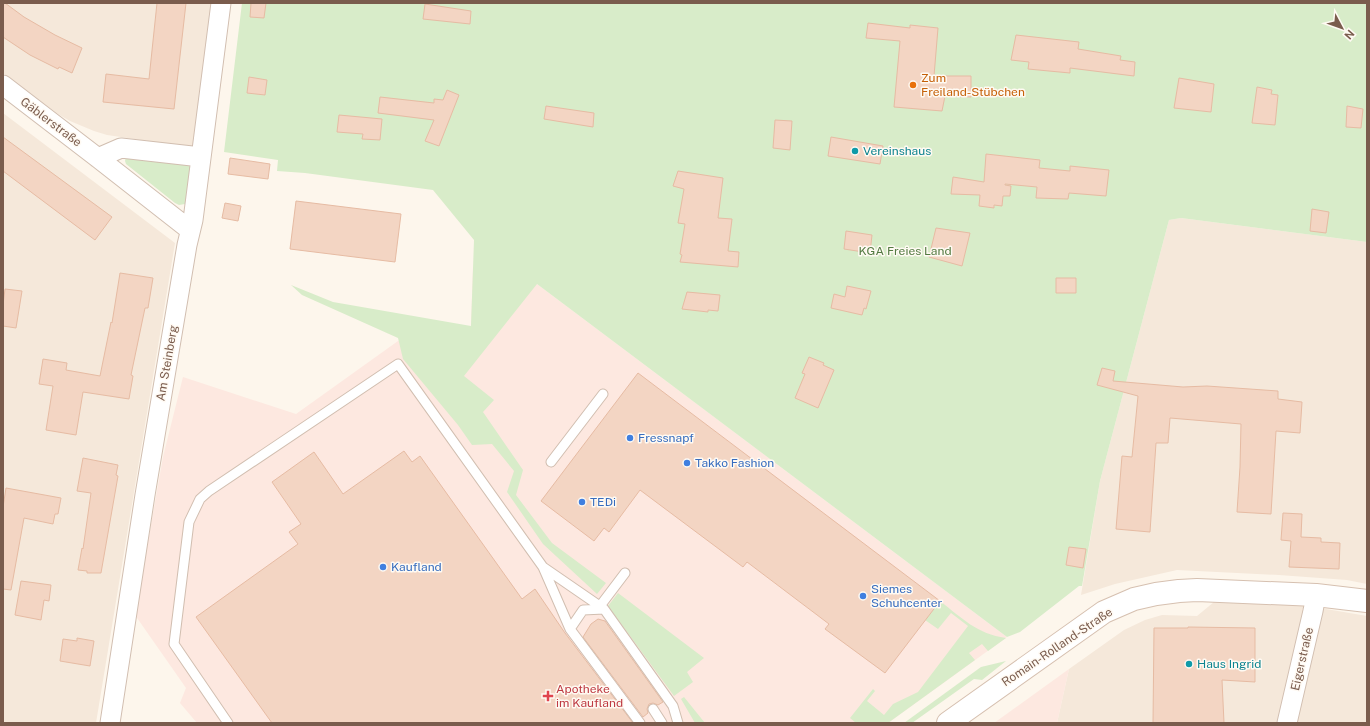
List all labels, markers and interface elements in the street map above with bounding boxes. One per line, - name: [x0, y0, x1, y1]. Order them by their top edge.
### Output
- north arrow: [1322, 8, 1362, 48]
- text: N: [1342, 27, 1357, 42]
- place label: Zum Freiland-Stübchen: [921, 71, 1025, 99]
- marker: Zum Freiland-Stübchen: [908, 80, 918, 90]
- street label: Gäblerstraße: [18, 94, 85, 150]
- place label: Vereinshaus: [863, 144, 931, 158]
- marker: Vereinshaus: [850, 146, 860, 156]
- park label: KGA Freies Land: [858, 244, 952, 258]
- street label: Am Steinberg: [153, 324, 181, 402]
- place label: Fressnapf: [638, 431, 694, 445]
- marker: Fressnapf: [625, 433, 635, 443]
- place label: Takko Fashion: [695, 456, 774, 470]
- marker: Takko Fashion: [682, 458, 692, 468]
- place label: TEDi: [590, 495, 616, 509]
- marker: TEDi: [577, 497, 587, 507]
- place label: Kaufland: [391, 560, 442, 574]
- marker: Kaufland: [378, 562, 388, 572]
- place label: Siemes Schuhcenter: [871, 582, 943, 610]
- marker: Siemes Schuhcenter: [858, 591, 868, 601]
- street label: Romain-Rolland-Straße: [999, 605, 1115, 689]
- street label: Eigerstraße: [1288, 626, 1316, 692]
- place label: Haus Ingrid: [1197, 657, 1261, 671]
- marker: Haus Ingrid: [1184, 659, 1194, 669]
- place label: Apotheke im Kaufland: [556, 682, 623, 710]
- marker: Apotheke im Kaufland: [543, 691, 553, 701]

